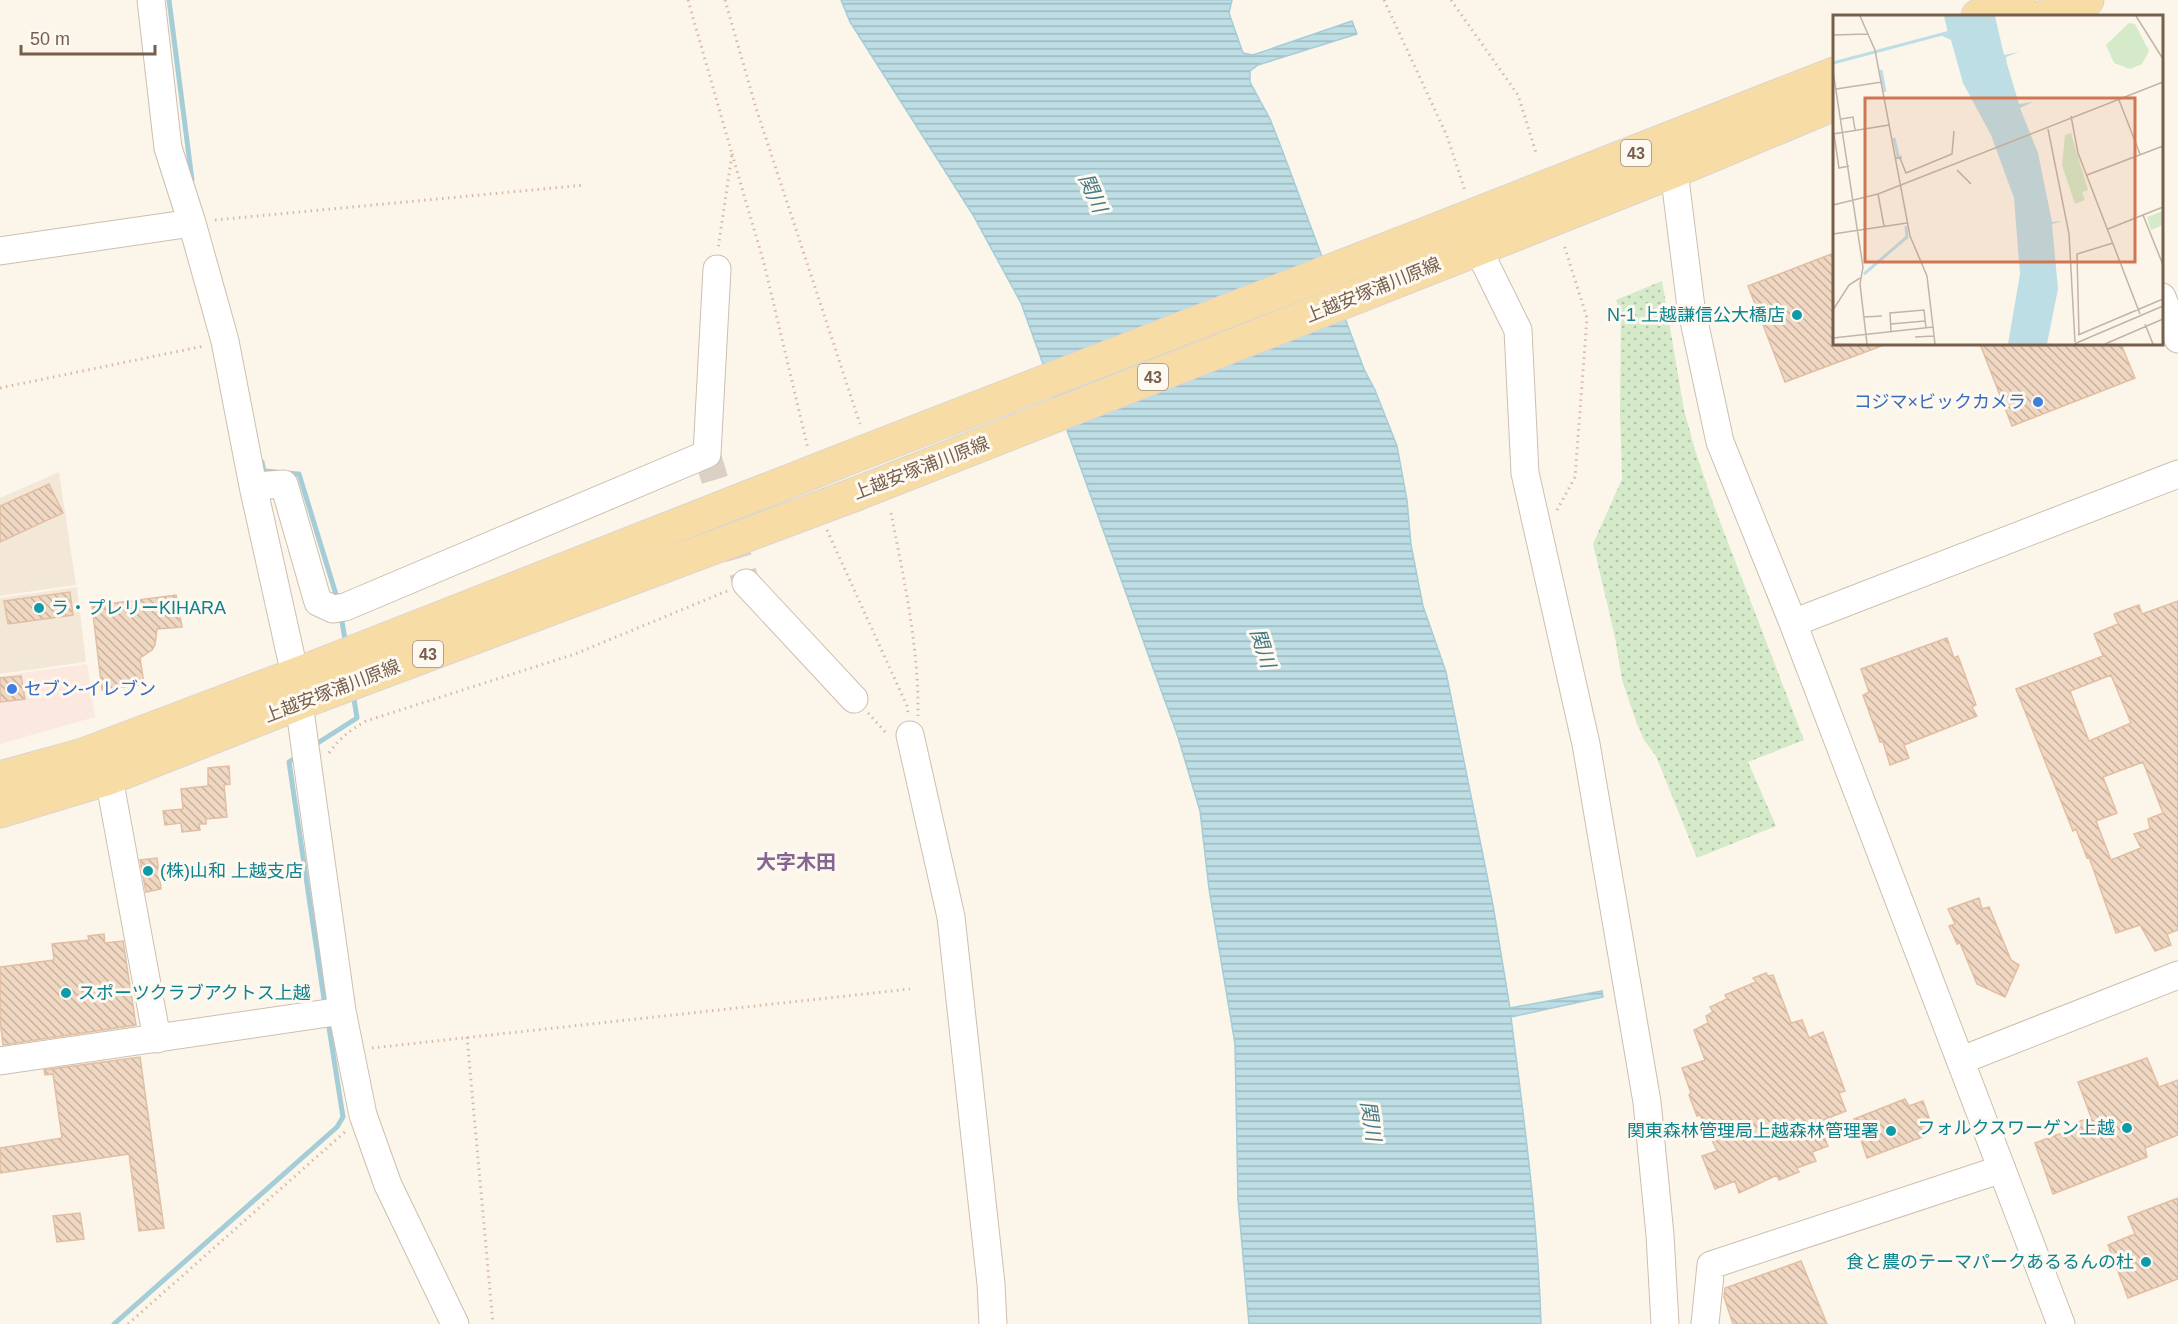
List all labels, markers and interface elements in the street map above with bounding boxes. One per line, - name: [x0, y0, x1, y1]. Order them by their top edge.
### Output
- inset map: [1833, 15, 2163, 345]
- scale bar: [21, 18, 154, 56]
- text: 50 m: [30, 29, 70, 49]
- road number: 43: [1621, 140, 1651, 166]
- water label: 関川: [1075, 170, 1112, 218]
- street label: 上越安塚浦川原線: [1302, 254, 1444, 326]
- place label: N-1 上越謙信公大橋店: [1607, 305, 1785, 325]
- marker: N-1 上越謙信公大橋店: [1790, 308, 1804, 322]
- road number: 43: [1138, 364, 1168, 390]
- place label: コジマ×ビックカメラ: [1853, 392, 2026, 412]
- marker: コジマ×ビックカメラ: [2031, 395, 2045, 409]
- street label: 上越安塚浦川原線: [850, 433, 992, 503]
- place label: ラ・プレリーKIHARA: [51, 598, 226, 618]
- marker: ラ・プレリーKIHARA: [32, 601, 46, 615]
- water label: 関川: [1246, 626, 1280, 672]
- road number: 43: [413, 641, 443, 667]
- street label: 上越安塚浦川原線: [261, 656, 403, 726]
- place label: セブン-イレブン: [24, 679, 156, 699]
- marker: セブン-イレブン: [5, 682, 19, 696]
- district label: 大字木田: [756, 851, 836, 873]
- place label: (株)山和 上越支店: [160, 861, 303, 881]
- marker: (株)山和 上越支店: [141, 864, 155, 878]
- place label: スポーツクラブアクトス上越: [78, 983, 311, 1003]
- marker: スポーツクラブアクトス上越: [59, 986, 73, 1000]
- water label: 関川: [1357, 1100, 1385, 1144]
- place label: フォルクスワーゲン上越: [1918, 1118, 2115, 1138]
- place label: 関東森林管理局上越森林管理署: [1627, 1121, 1879, 1141]
- marker: フォルクスワーゲン上越: [2120, 1121, 2134, 1135]
- marker: 関東森林管理局上越森林管理署: [1884, 1124, 1898, 1138]
- place label: 食と農のテーマパークあるるんの杜: [1846, 1252, 2134, 1272]
- marker: 食と農のテーマパークあるるんの杜: [2139, 1255, 2153, 1269]

